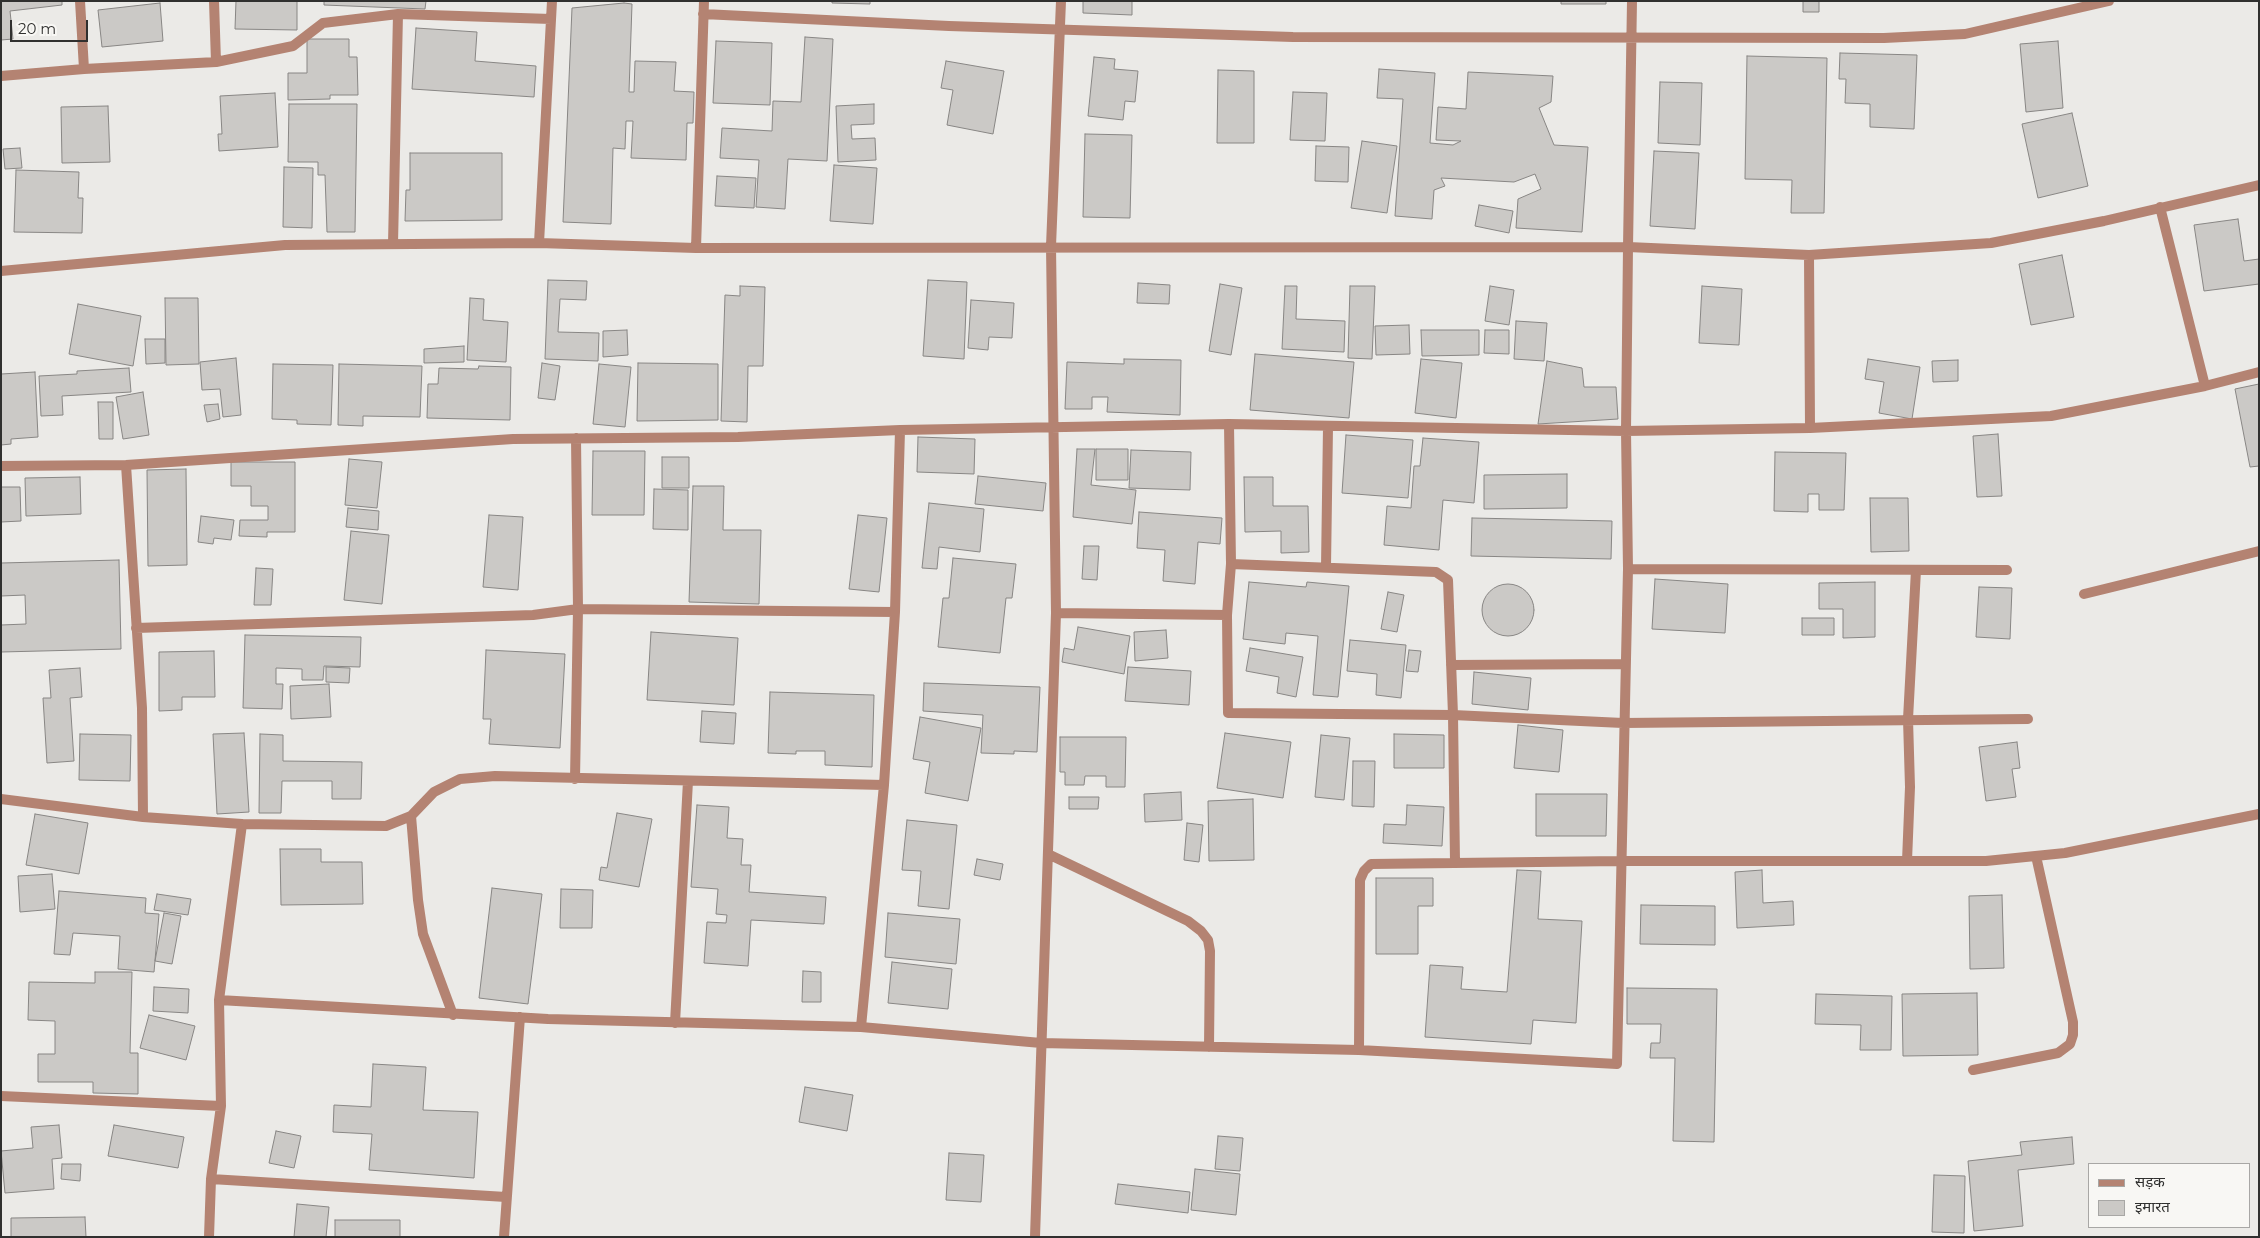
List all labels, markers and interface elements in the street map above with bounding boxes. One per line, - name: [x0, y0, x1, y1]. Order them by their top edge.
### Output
- scale bar: [12, 10, 90, 42]
- text: 20 m: [18, 19, 56, 38]
- legend: [2088, 1163, 2250, 1228]
- text: सड़क: [2135, 1172, 2165, 1191]
- text: इमारत: [2135, 1197, 2170, 1216]

